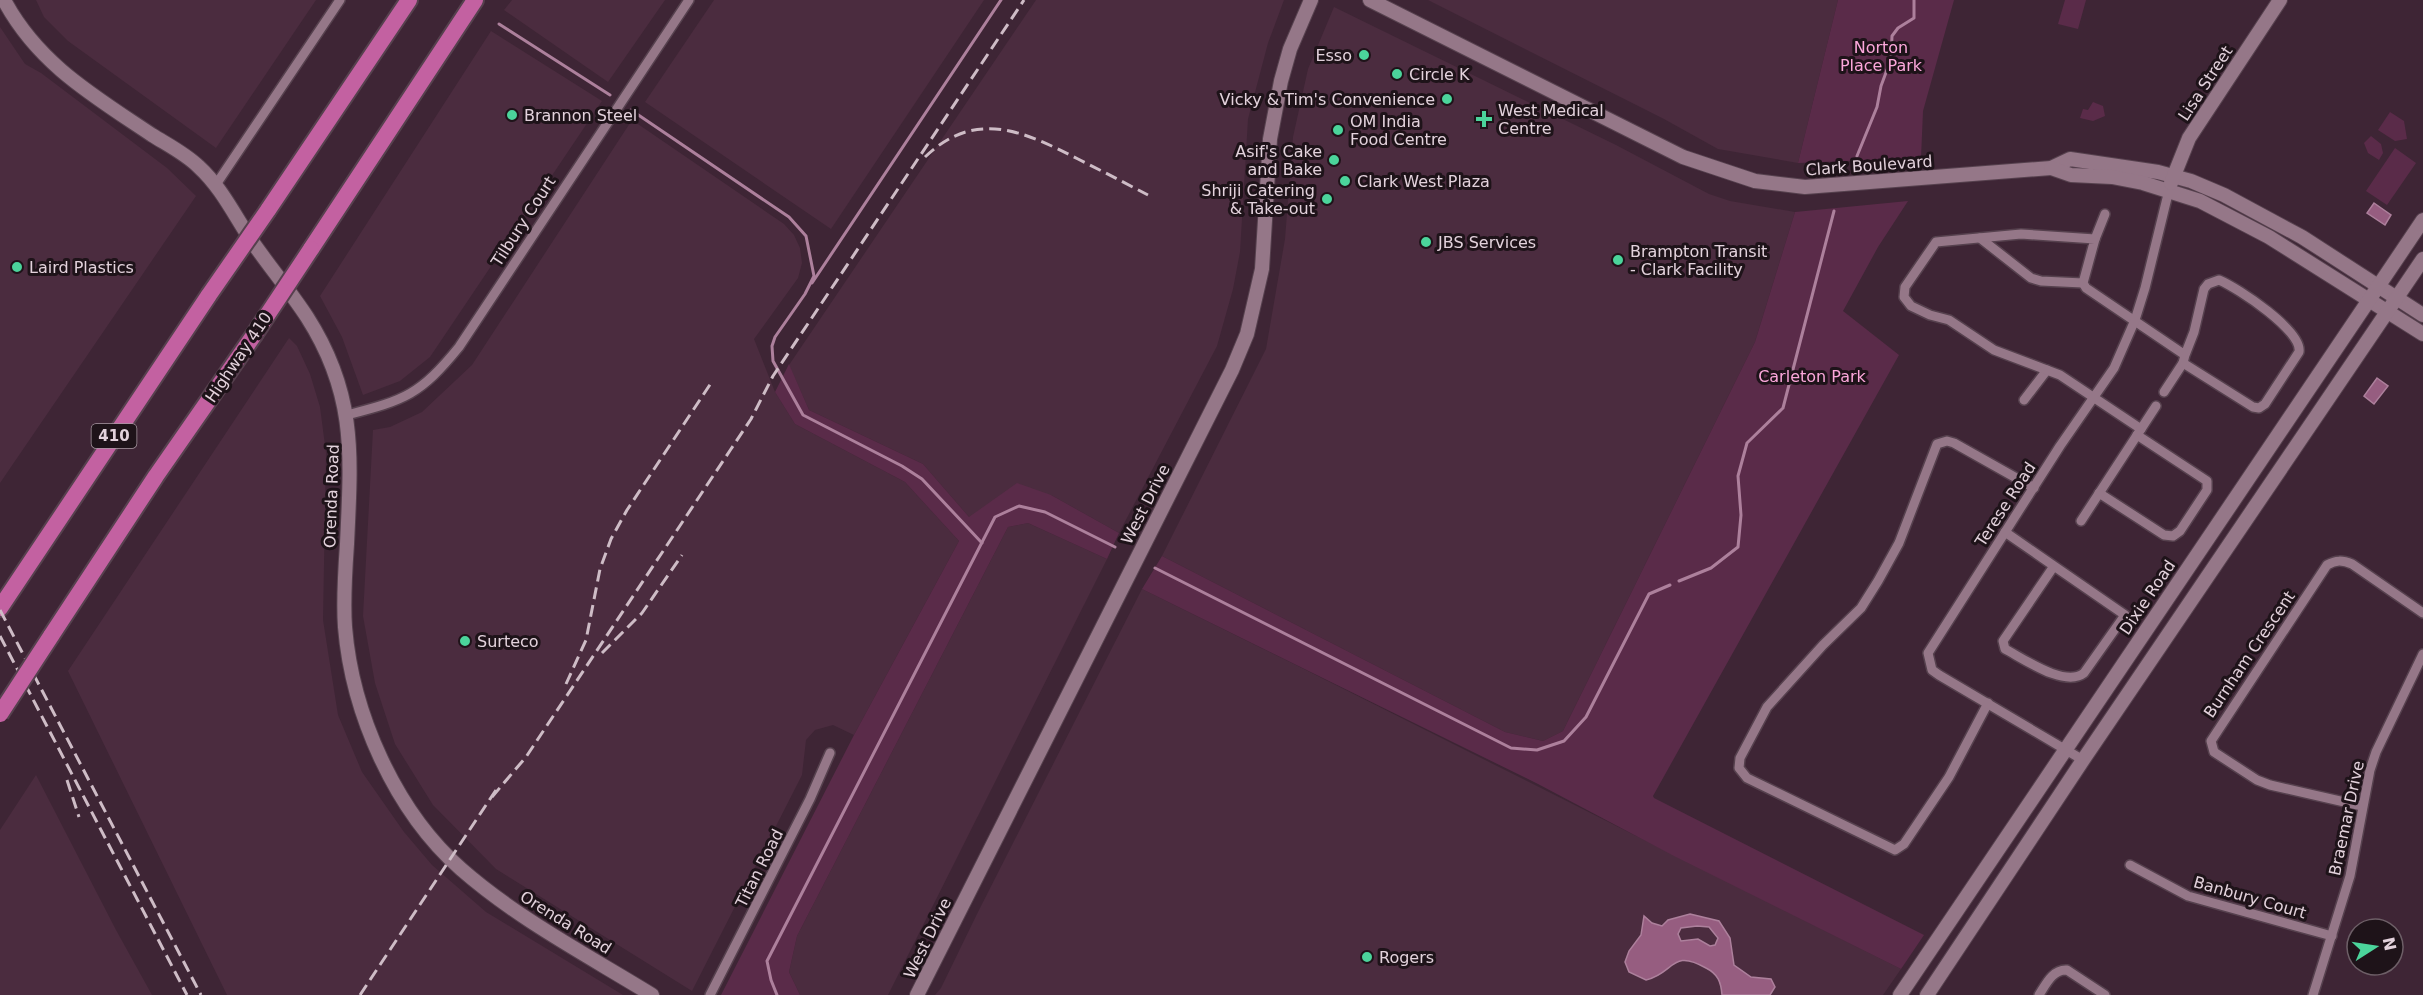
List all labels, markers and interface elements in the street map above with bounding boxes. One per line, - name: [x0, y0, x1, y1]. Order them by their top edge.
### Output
- park label: Norton Place Park: [1840, 38, 1923, 75]
- street label: Lisa Street: [2174, 42, 2237, 124]
- place label: Esso: [1315, 46, 1352, 65]
- marker: Esso: [1357, 48, 1371, 62]
- place label: Circle K: [1409, 65, 1470, 84]
- marker: Circle K: [1390, 67, 1404, 81]
- place label: Vicky & Tim's Convenience: [1220, 90, 1435, 109]
- marker: Vicky & Tim's Convenience: [1440, 92, 1454, 106]
- place label: West Medical Centre: [1498, 101, 1604, 138]
- place label: Brannon Steel: [524, 106, 637, 125]
- marker: Brannon Steel: [505, 108, 519, 122]
- marker: West Medical Centre: [1475, 110, 1493, 128]
- place label: OM India Food Centre: [1350, 112, 1447, 149]
- marker: OM India Food Centre: [1331, 123, 1345, 137]
- place label: Asif's Cake and Bake: [1235, 142, 1322, 179]
- street label: Clark Boulevard: [1805, 152, 1933, 179]
- marker: Asif's Cake and Bake: [1327, 153, 1341, 167]
- place label: Clark West Plaza: [1357, 172, 1490, 191]
- street label: Tilbury Court: [487, 173, 560, 271]
- marker: Clark West Plaza: [1338, 174, 1352, 188]
- place label: Shriji Catering & Take-out: [1201, 181, 1315, 218]
- marker: Shriji Catering & Take-out: [1320, 192, 1334, 206]
- place label: JBS Services: [1437, 233, 1536, 252]
- marker: JBS Services: [1419, 235, 1433, 249]
- place label: Brampton Transit - Clark Facility: [1630, 242, 1767, 279]
- marker: Brampton Transit - Clark Facility: [1611, 253, 1625, 267]
- place label: Laird Plastics: [29, 258, 134, 277]
- marker: Laird Plastics: [10, 260, 24, 274]
- street label: Highway 410: [201, 309, 276, 406]
- park label: Carleton Park: [1758, 367, 1867, 386]
- road number: 410: [92, 424, 136, 448]
- street label: Orenda Road: [320, 444, 343, 548]
- street label: Terese Road: [1971, 459, 2040, 551]
- street label: West Drive: [1117, 461, 1174, 547]
- street label: Dixie Road: [2116, 556, 2179, 638]
- street label: Burnham Crescent: [2200, 587, 2299, 721]
- place label: Surteco: [477, 632, 539, 651]
- marker: Surteco: [458, 634, 472, 648]
- street label: Braemar Drive: [2325, 759, 2368, 877]
- street label: Titan Road: [731, 826, 787, 911]
- street label: Banbury Court: [2191, 872, 2308, 923]
- street label: Orenda Road: [517, 887, 615, 958]
- street label: West Drive: [900, 895, 955, 982]
- north arrow: [2345, 917, 2405, 977]
- text: N: [2378, 935, 2400, 953]
- place label: Rogers: [1379, 948, 1434, 967]
- marker: Rogers: [1360, 950, 1374, 964]

